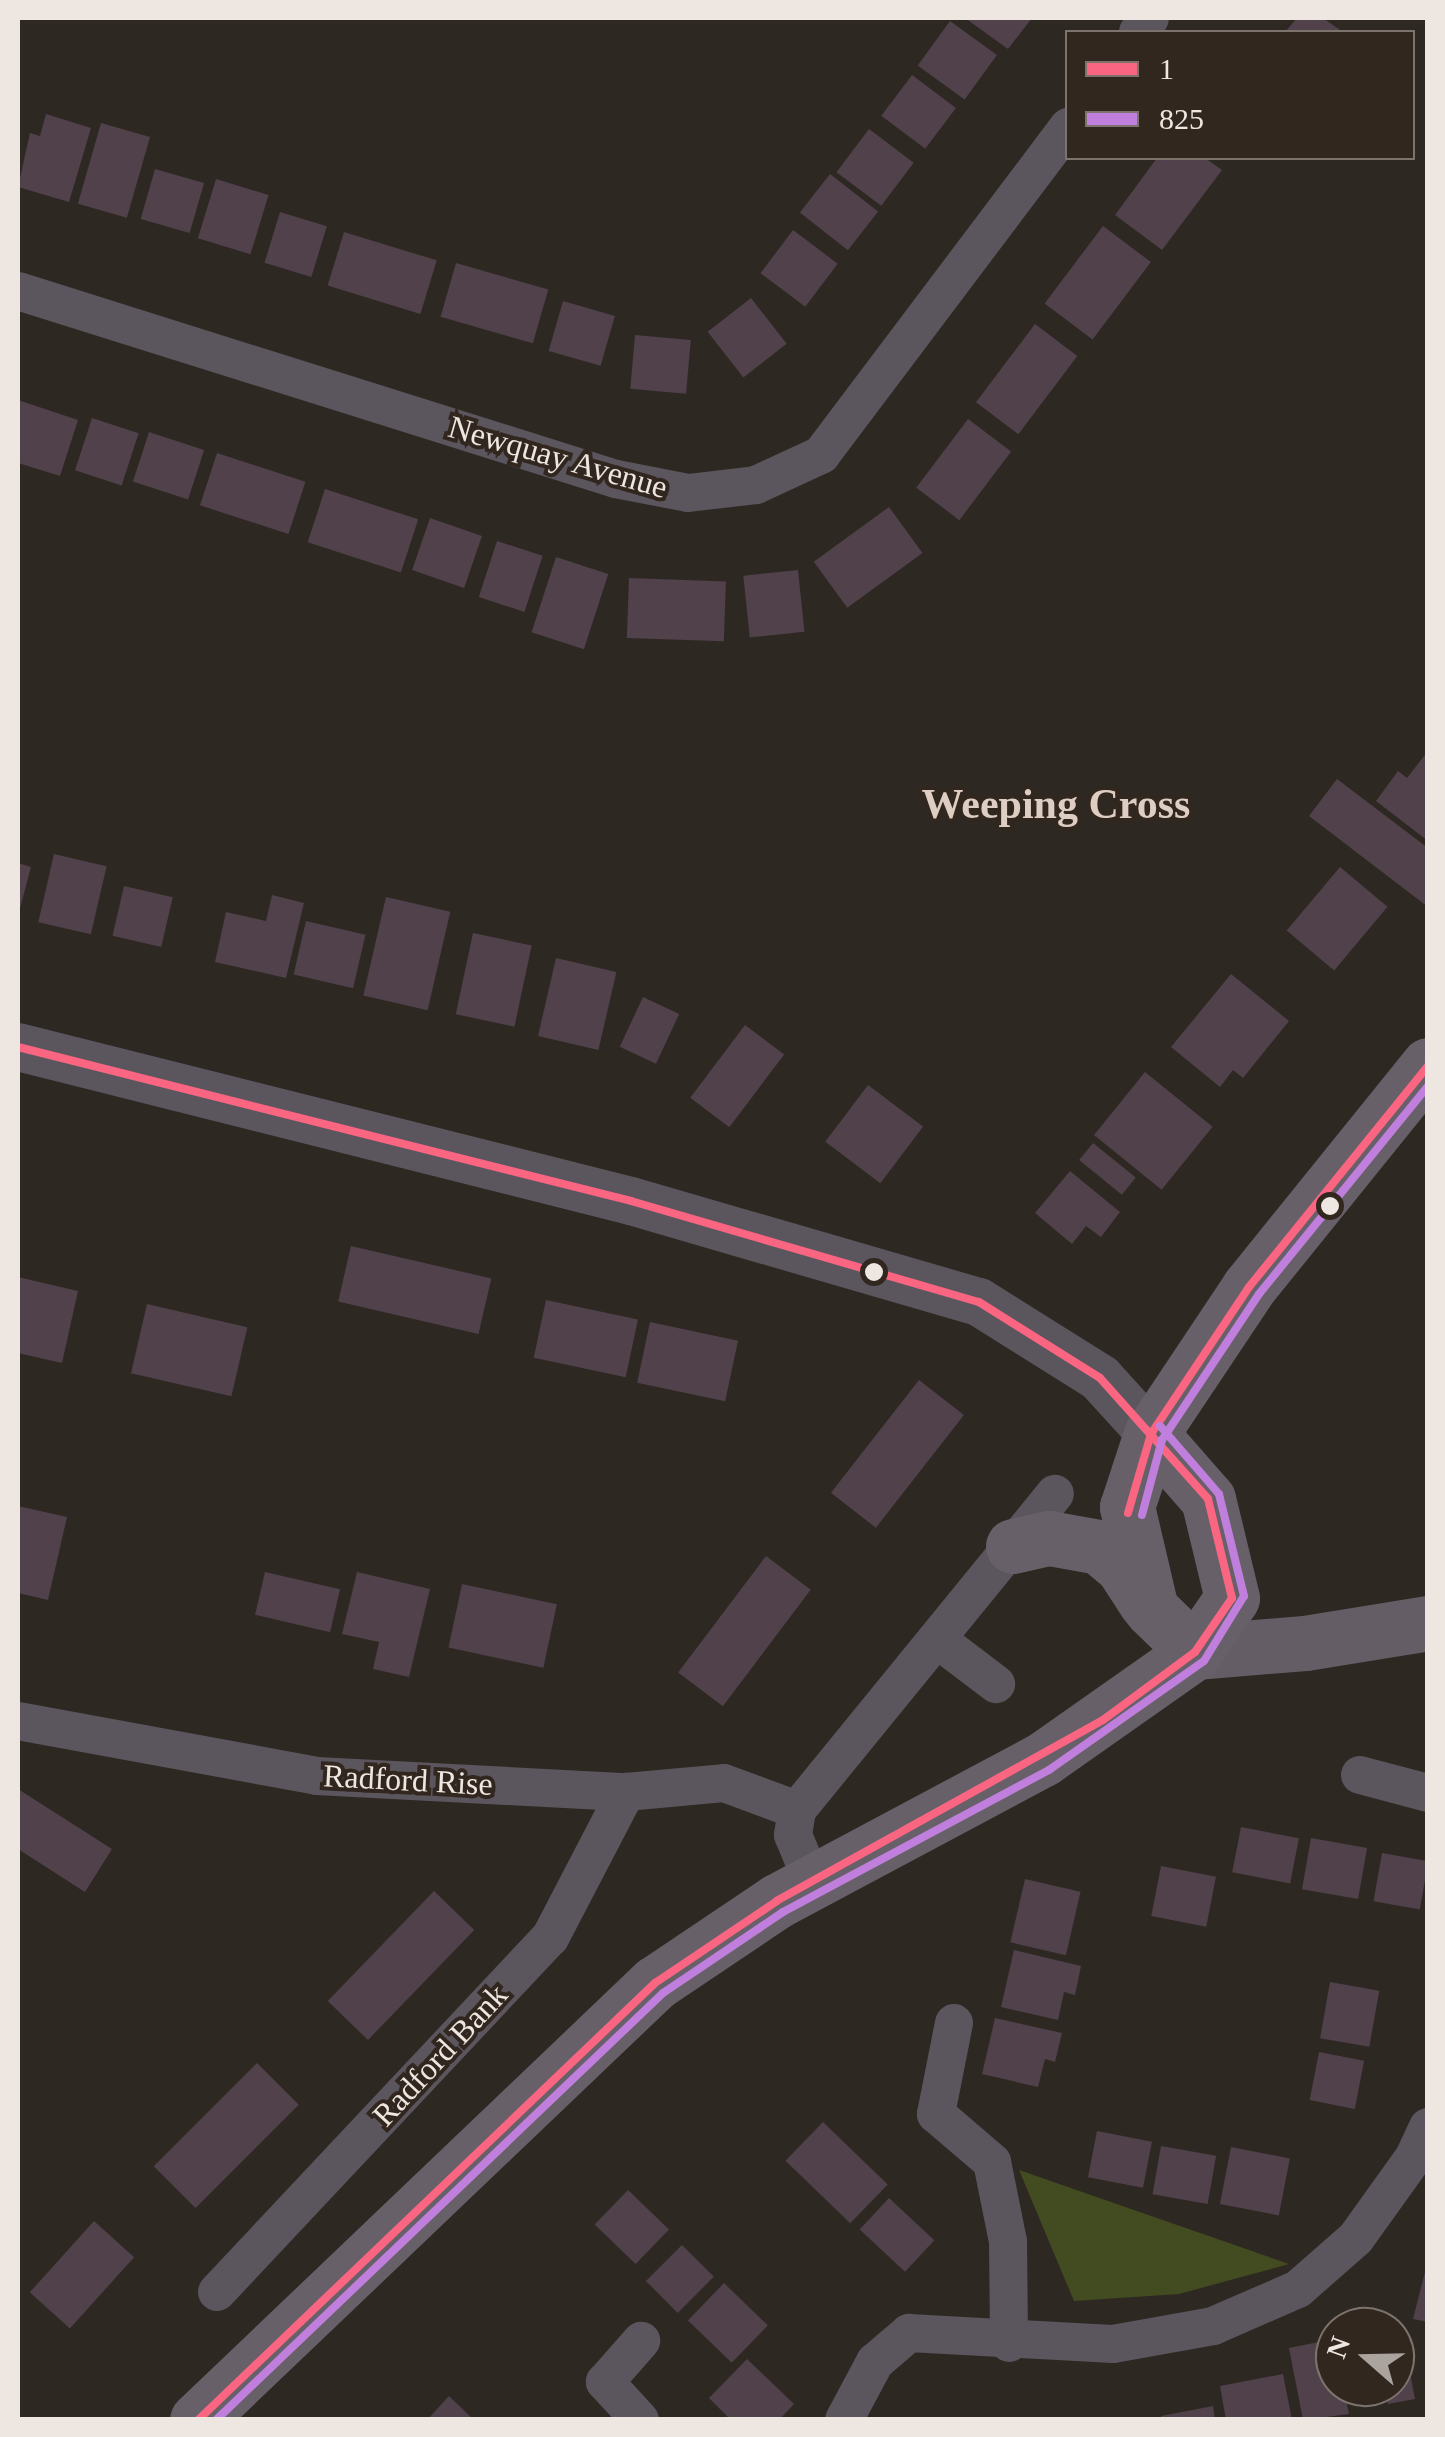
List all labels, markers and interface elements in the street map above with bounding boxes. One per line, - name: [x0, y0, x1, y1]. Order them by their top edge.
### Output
- legend: [1065, 30, 1415, 160]
- text: 1: [1159, 52, 1174, 85]
- text: 825: [1159, 102, 1204, 135]
- street label: Newquay Avenue: [443, 407, 673, 507]
- district label: Weeping Cross: [922, 779, 1190, 829]
- unlabelled marker: [1320, 1196, 1340, 1216]
- unlabelled marker: [864, 1262, 884, 1282]
- street label: Radford Rise: [322, 1756, 494, 1804]
- street label: Radford Bank: [364, 1976, 516, 2134]
- north arrow: [1315, 2307, 1415, 2407]
- text: N: [1320, 2332, 1356, 2362]

